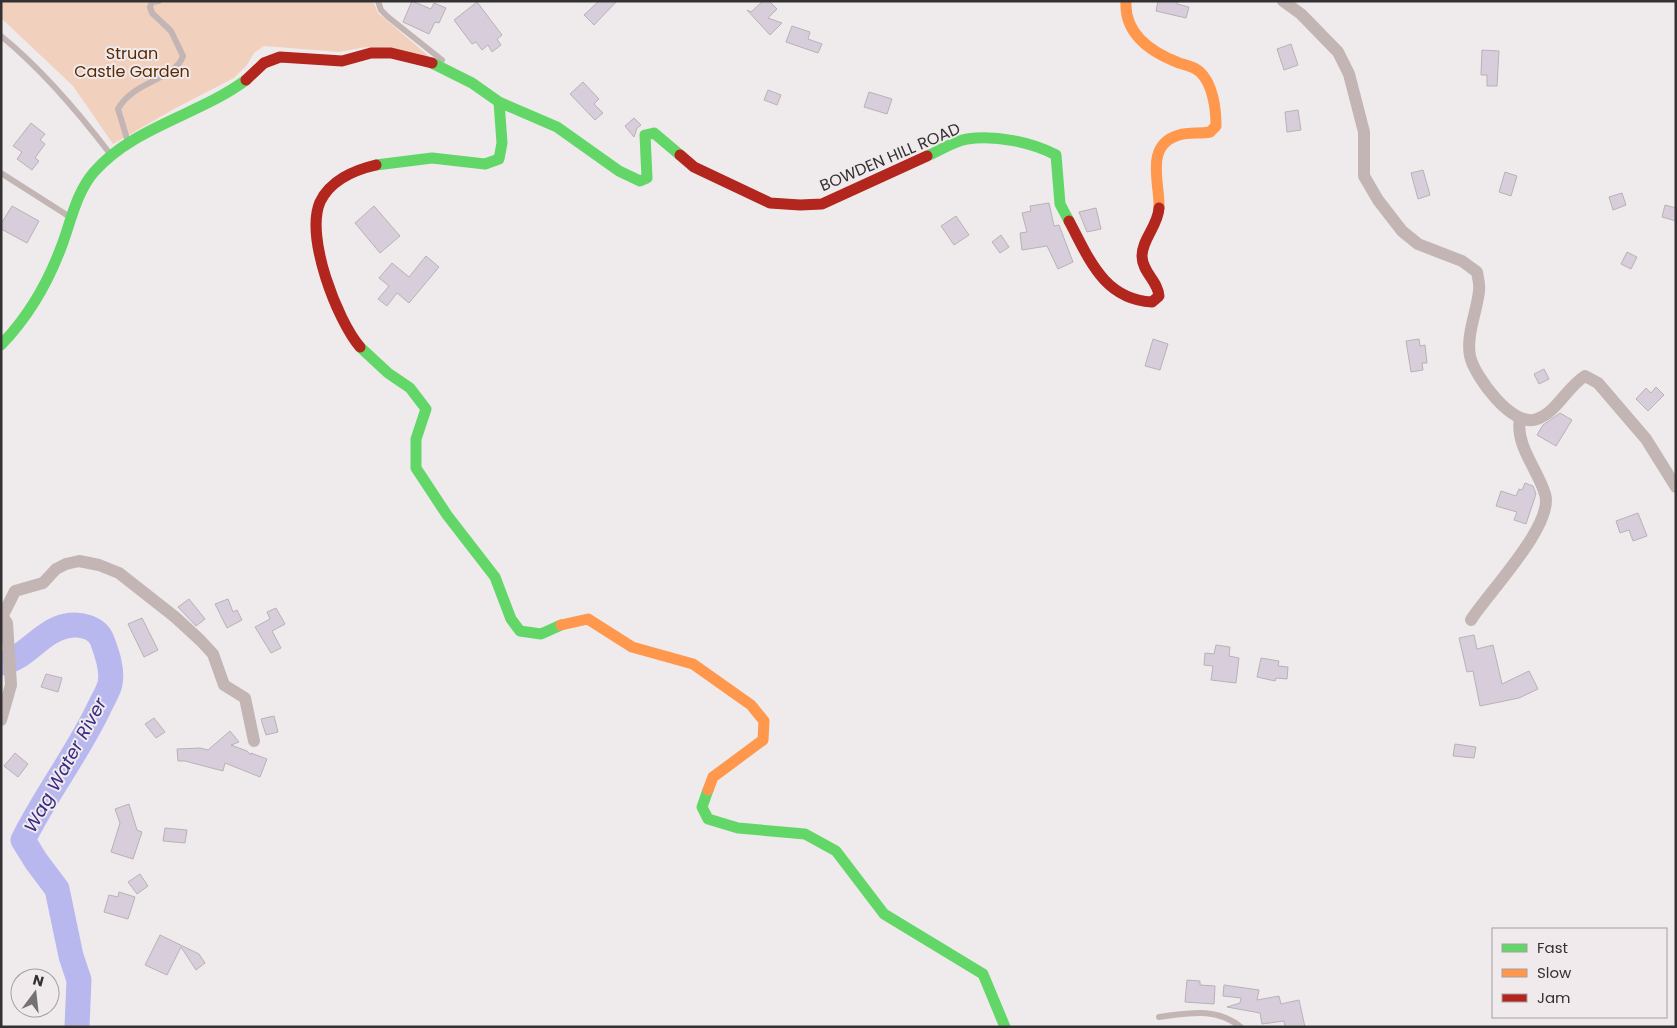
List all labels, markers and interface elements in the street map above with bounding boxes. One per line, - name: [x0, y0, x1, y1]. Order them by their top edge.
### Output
- park label: Struan Castle Garden: [74, 42, 190, 83]
- street label: BOWDEN HILL ROAD: [816, 117, 964, 197]
- water label: Wag Water River: [18, 692, 113, 837]
- legend: [1492, 928, 1667, 1018]
- text: Fast: [1537, 937, 1568, 958]
- text: Slow: [1537, 962, 1572, 983]
- north arrow: [10, 968, 60, 1018]
- text: N: [31, 969, 46, 991]
- text: Jam: [1537, 987, 1571, 1008]

